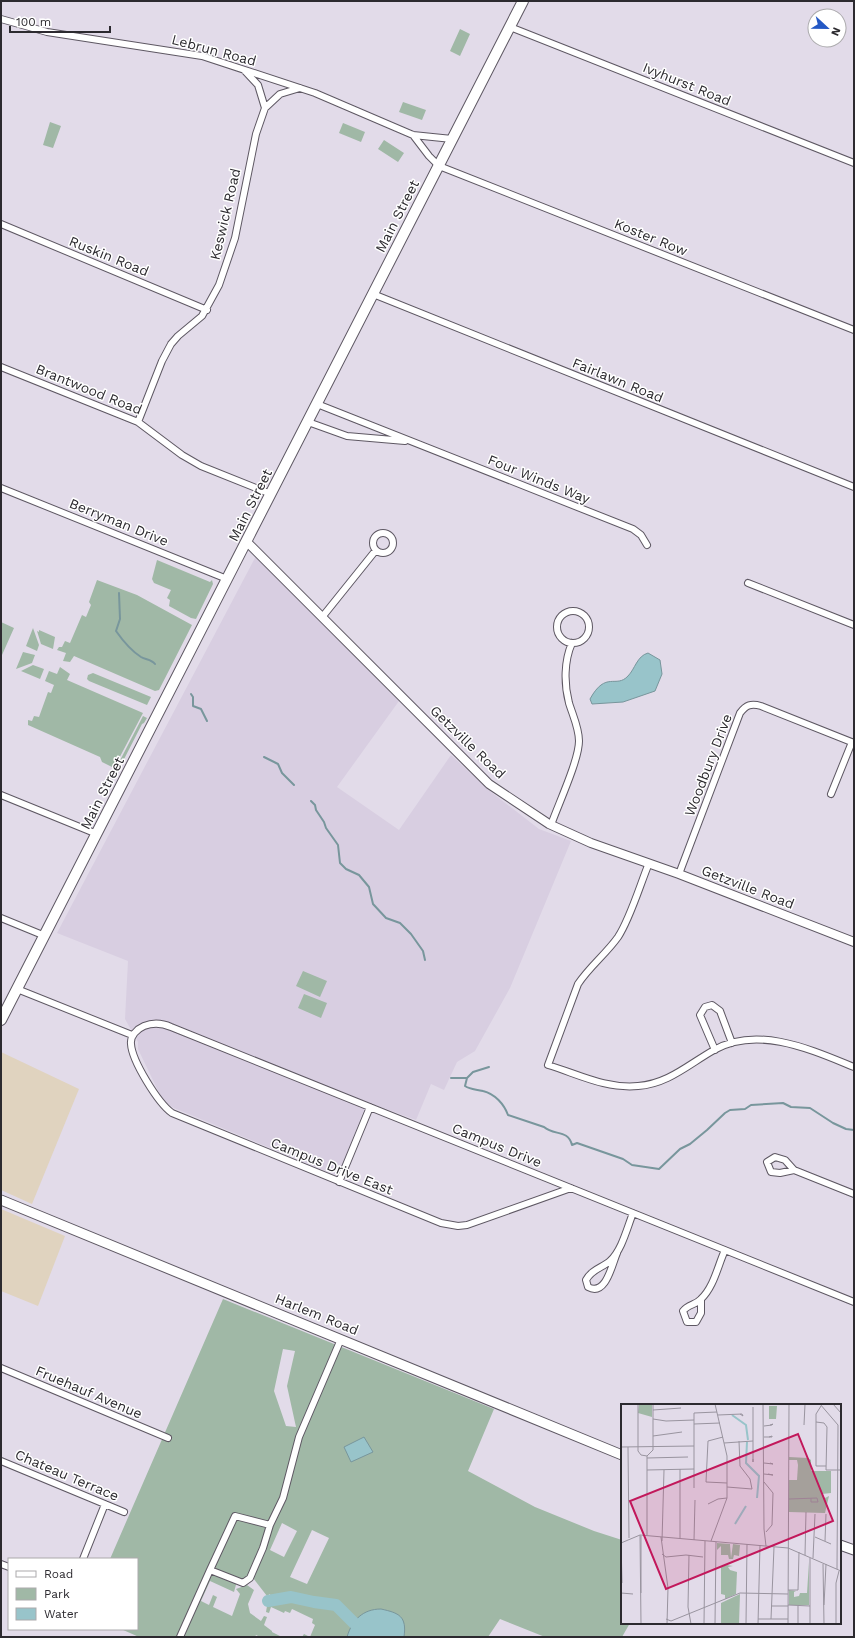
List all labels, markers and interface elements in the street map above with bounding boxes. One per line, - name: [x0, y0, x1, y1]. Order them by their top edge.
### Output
- scale bar: [10, 8, 110, 34]
- north arrow: [807, 8, 847, 48]
- text: 100 m: [16, 15, 51, 29]
- text: N: [828, 25, 843, 38]
- street label: Lebrun Road: [170, 31, 258, 69]
- street label: Ivyhurst Road: [641, 59, 733, 109]
- street label: Keswick Road: [207, 167, 243, 261]
- street label: Main Street: [372, 177, 422, 255]
- street label: Koster Row: [612, 215, 690, 259]
- street label: Ruskin Road: [67, 233, 151, 279]
- street label: Fairlawn Road: [570, 354, 666, 406]
- street label: Brantwood Road: [34, 360, 144, 418]
- street label: Four Winds Way: [486, 451, 593, 507]
- street label: Main Street: [225, 466, 275, 544]
- street label: Berryman Drive: [67, 495, 171, 549]
- street label: Getzville Road: [427, 702, 509, 782]
- street label: Woodbury Drive: [681, 712, 735, 818]
- street label: Main Street: [77, 754, 127, 832]
- street label: Getzville Road: [699, 862, 797, 912]
- street label: Campus Drive: [450, 1120, 544, 1170]
- street label: Campus Drive East: [269, 1134, 395, 1198]
- street label: Harlem Road: [273, 1290, 361, 1338]
- street label: Fruehauf Avenue: [33, 1362, 145, 1422]
- inset map: [621, 1404, 841, 1624]
- street label: Chateau Terrace: [13, 1446, 121, 1504]
- legend: [8, 1558, 138, 1630]
- text: Road: [44, 1567, 73, 1581]
- text: Park: [44, 1587, 70, 1601]
- text: Water: [44, 1607, 79, 1621]

